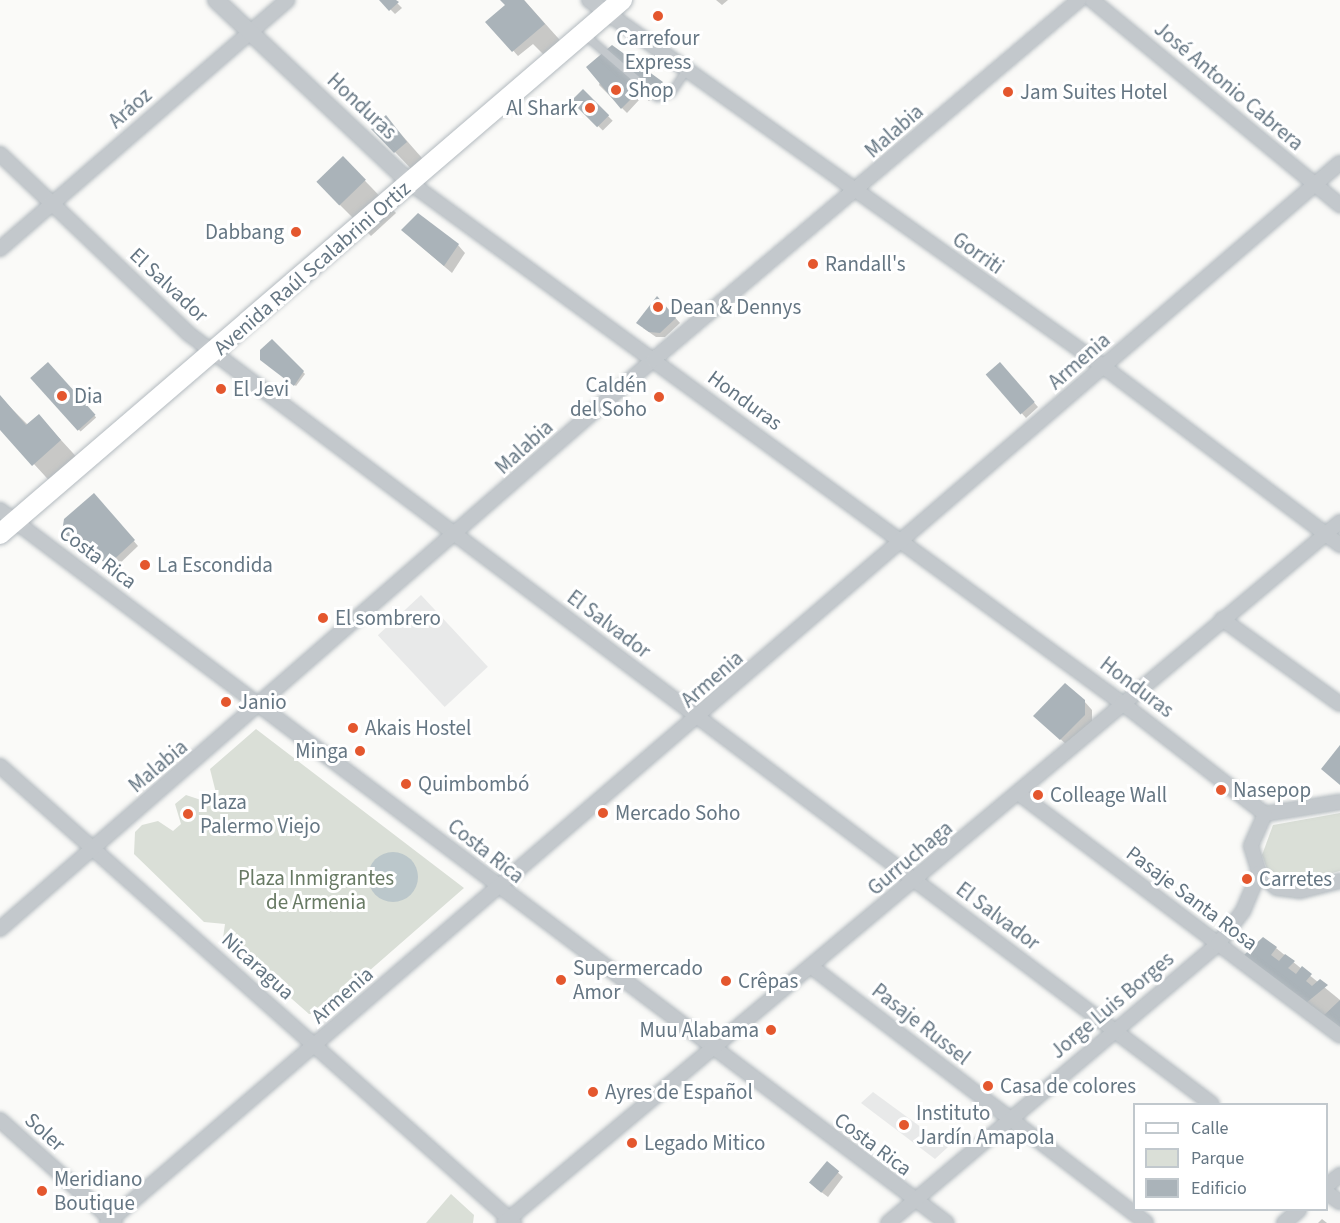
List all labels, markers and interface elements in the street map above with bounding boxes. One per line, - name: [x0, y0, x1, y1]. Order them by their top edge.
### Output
- marker: Carrefour Express: [651, 9, 665, 23]
- street label: José Antonio Cabrera: [1149, 16, 1309, 156]
- place label: Carrefour Express: [616, 25, 700, 75]
- street label: Honduras: [322, 68, 402, 144]
- place label: Shop: [628, 77, 674, 103]
- place label: Jam Suites Hotel: [1020, 79, 1168, 105]
- street label: Aráoz: [103, 82, 157, 134]
- marker: Shop: [609, 83, 623, 97]
- marker: Jam Suites Hotel: [1001, 85, 1015, 99]
- place label: Al Shark: [506, 95, 578, 121]
- street label: Malabia: [860, 99, 928, 163]
- marker: Al Shark: [583, 101, 597, 115]
- street label: Avenida Raúl Scalabrini Ortiz: [209, 176, 415, 360]
- place label: Dabbang: [205, 219, 284, 245]
- marker: Dabbang: [289, 225, 303, 239]
- street label: Gorriti: [948, 227, 1008, 279]
- street label: El Salvador: [125, 242, 213, 328]
- place label: Randall's: [825, 251, 905, 277]
- marker: Randall's: [806, 257, 820, 271]
- place label: Dean & Dennys: [670, 294, 801, 320]
- marker: Dean & Dennys: [651, 300, 665, 314]
- street label: Armenia: [1043, 327, 1115, 395]
- street label: Honduras: [703, 365, 787, 435]
- place label: Caldén del Soho: [570, 372, 647, 422]
- place label: El Jevi: [233, 376, 289, 402]
- marker: El Jevi: [214, 382, 228, 396]
- place label: Dia: [74, 383, 103, 409]
- marker: Dia: [55, 389, 69, 403]
- marker: Caldén del Soho: [652, 390, 666, 404]
- street label: Malabia: [490, 415, 558, 479]
- street label: Costa Rica: [54, 520, 142, 594]
- place label: La Escondida: [157, 552, 273, 578]
- marker: La Escondida: [138, 558, 152, 572]
- street label: El Salvador: [562, 584, 656, 664]
- place label: El sombrero: [335, 605, 441, 631]
- marker: El sombrero: [316, 611, 330, 625]
- street label: Armenia: [676, 645, 748, 713]
- street label: Honduras: [1095, 651, 1179, 723]
- place label: Janio: [238, 689, 287, 715]
- marker: Janio: [219, 695, 233, 709]
- place label: Akais Hostel: [365, 715, 471, 741]
- marker: Akais Hostel: [346, 721, 360, 735]
- street label: Malabia: [123, 734, 193, 798]
- place label: Minga: [295, 738, 348, 764]
- marker: Minga: [353, 744, 367, 758]
- place label: Quimbombó: [418, 771, 529, 797]
- marker: Quimbombó: [399, 777, 413, 791]
- place label: Nasepop: [1233, 777, 1311, 803]
- place label: Colleage Wall: [1050, 782, 1167, 808]
- marker: Nasepop: [1214, 783, 1228, 797]
- marker: Colleage Wall: [1031, 788, 1045, 802]
- place label: Plaza Palermo Viejo: [200, 789, 321, 839]
- place label: Mercado Soho: [615, 800, 740, 826]
- marker: Mercado Soho: [596, 806, 610, 820]
- marker: Plaza Palermo Viejo: [181, 807, 195, 821]
- street label: Costa Rica: [443, 813, 529, 889]
- street label: Gurruchaga: [863, 815, 957, 901]
- street label: Pasaje Santa Rosa: [1121, 840, 1263, 956]
- park label: Plaza Inmigrantes de Armenia: [238, 865, 394, 915]
- place label: Carretes: [1259, 866, 1332, 892]
- marker: Carretes: [1240, 872, 1254, 886]
- street label: El Salvador: [951, 876, 1045, 956]
- street label: Nicaragua: [217, 927, 299, 1005]
- street label: Jorge Luis Borges: [1045, 946, 1179, 1064]
- place label: Supermercado Amor: [573, 955, 703, 1005]
- street label: Armenia: [306, 961, 378, 1029]
- place label: Crêpas: [738, 968, 798, 994]
- marker: Supermercado Amor: [554, 973, 568, 987]
- marker: Crêpas: [719, 974, 733, 988]
- street label: Pasaje Russel: [867, 978, 975, 1070]
- place label: Muu Alabama: [639, 1017, 759, 1043]
- marker: Muu Alabama: [764, 1023, 778, 1037]
- place label: Casa de colores: [1000, 1073, 1136, 1099]
- place label: Ayres de Español: [605, 1079, 753, 1105]
- marker: Casa de colores: [981, 1079, 995, 1093]
- marker: Ayres de Español: [586, 1085, 600, 1099]
- place label: Instituto Jardín Amapola: [916, 1100, 1055, 1150]
- legend: [1133, 1103, 1328, 1211]
- street label: Soler: [20, 1107, 70, 1157]
- street label: Costa Rica: [829, 1107, 917, 1181]
- text: Calle: [1191, 1116, 1228, 1141]
- marker: Instituto Jardín Amapola: [897, 1118, 911, 1132]
- place label: Legado Mitico: [644, 1130, 765, 1156]
- marker: Legado Mitico: [625, 1136, 639, 1150]
- text: Parque: [1191, 1146, 1244, 1171]
- place label: Meridiano Boutique: [54, 1166, 142, 1216]
- text: Edificio: [1191, 1176, 1247, 1201]
- marker: Meridiano Boutique: [35, 1184, 49, 1198]

